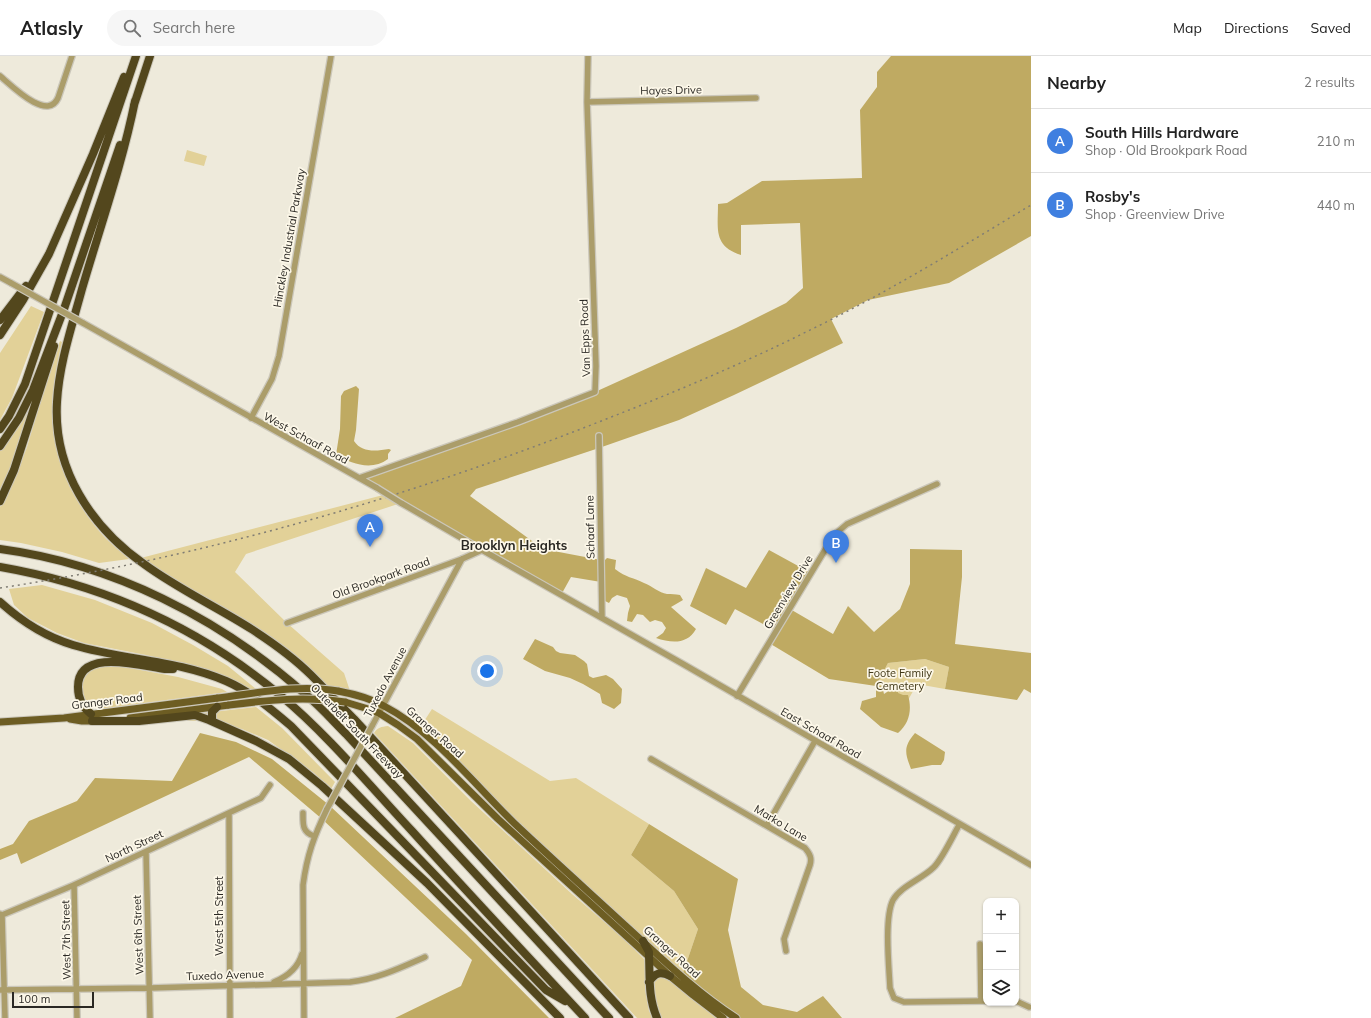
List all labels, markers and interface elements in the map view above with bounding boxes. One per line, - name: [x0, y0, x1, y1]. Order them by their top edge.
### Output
- search box: [107, 10, 387, 46]
- text: Atlasly: [20, 16, 83, 40]
- icon: search: [121, 17, 143, 39]
- text: Search here: [153, 18, 235, 37]
- text: Map: [1173, 19, 1202, 37]
- text: Directions: [1224, 19, 1289, 37]
- text: Saved: [1311, 19, 1351, 37]
- text: Nearby: [1047, 72, 1106, 93]
- text: 2 results: [1304, 74, 1355, 90]
- street label: Hayes Drive: [640, 82, 702, 98]
- text: South Hills Hardware: [1085, 123, 1239, 142]
- text: A: [1055, 133, 1065, 149]
- text: 210 m: [1317, 133, 1355, 149]
- text: Shop · Old Brookpark Road: [1085, 142, 1247, 158]
- street label: Hinckley Industrial Parkway: [270, 167, 308, 309]
- text: Rosby's: [1085, 187, 1140, 206]
- text: B: [1056, 197, 1064, 213]
- text: 440 m: [1317, 197, 1355, 213]
- text: Shop · Greenview Drive: [1085, 206, 1225, 222]
- street label: Van Epps Road: [577, 299, 593, 377]
- street label: West Schaaf Road: [261, 409, 351, 467]
- street label: Schaaf Lane: [582, 495, 598, 559]
- pin: A: [357, 514, 383, 547]
- pin: B: [823, 530, 849, 563]
- district label: Brooklyn Heights: [461, 537, 567, 554]
- street label: Greenview Drive: [760, 553, 816, 631]
- street label: Old Brookpark Road: [330, 554, 432, 602]
- street label: Tuxedo Avenue: [361, 644, 409, 720]
- your location: [477, 661, 497, 681]
- park label: Foote Family Cemetery: [868, 666, 932, 693]
- street label: Outerbelt South Freeway: [308, 680, 406, 782]
- street label: Granger Road: [71, 690, 143, 712]
- street label: Granger Road: [403, 703, 467, 761]
- street label: East Schaaf Road: [778, 704, 864, 762]
- street label: Marko Lane: [752, 802, 810, 844]
- street label: North Street: [103, 826, 165, 866]
- street label: West 5th Street: [212, 876, 226, 956]
- street label: West 6th Street: [130, 895, 146, 975]
- map controls: [983, 898, 1019, 1006]
- button: +: [983, 898, 1019, 934]
- street label: West 7th Street: [58, 900, 74, 980]
- street label: Granger Road: [641, 923, 703, 981]
- button: −: [983, 934, 1019, 970]
- street label: Tuxedo Avenue: [186, 967, 264, 983]
- button: layers: [983, 970, 1019, 1006]
- scale bar: [12, 990, 94, 1009]
- text: 100 m: [18, 992, 50, 1006]

